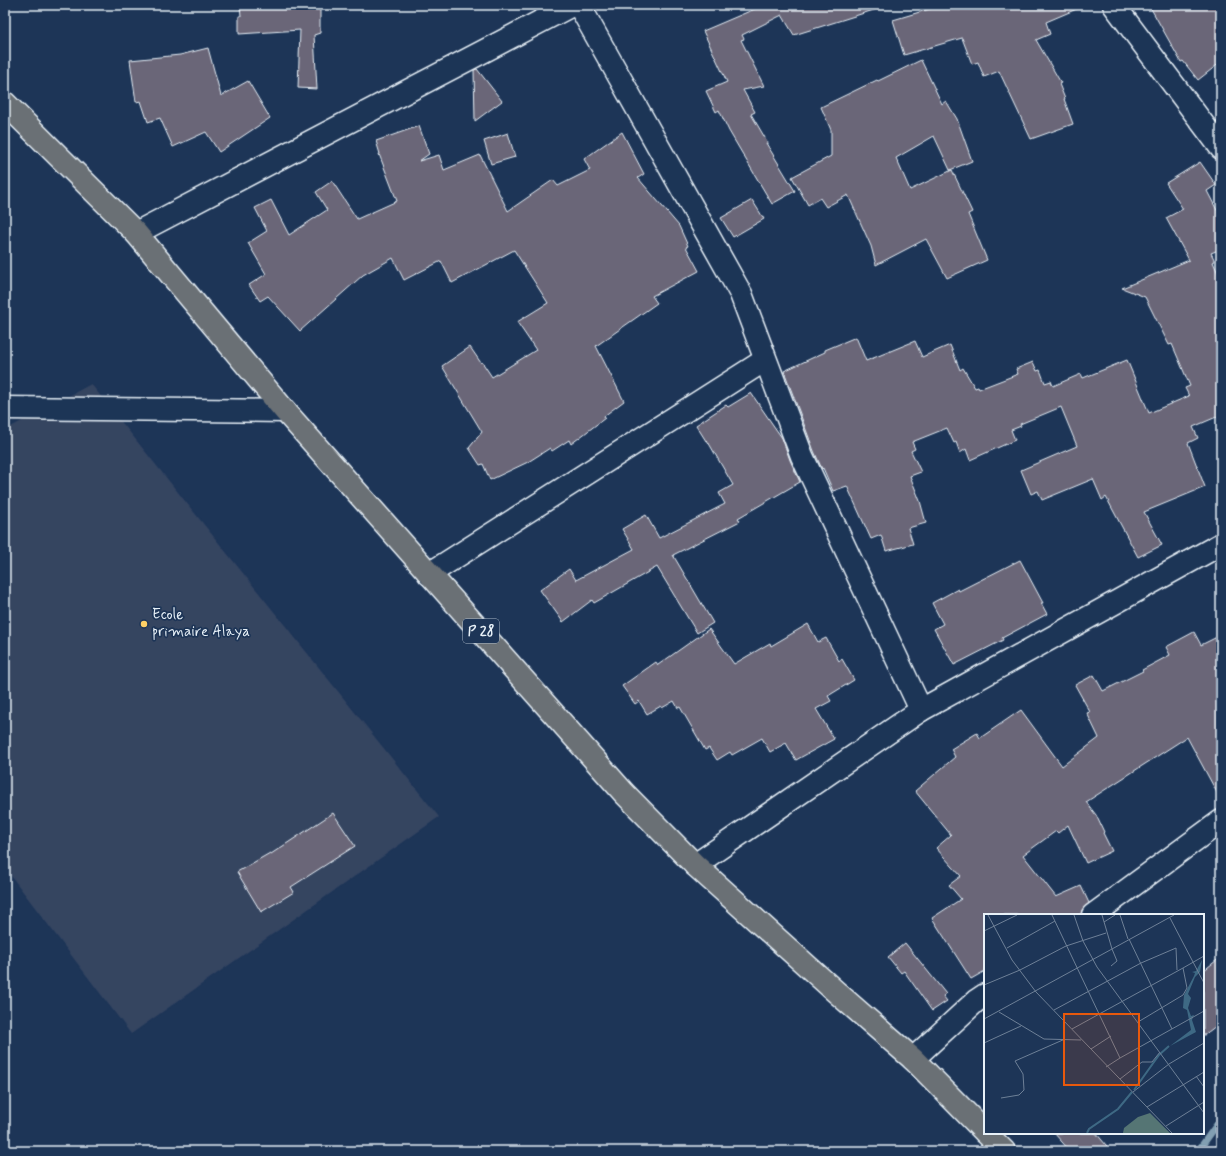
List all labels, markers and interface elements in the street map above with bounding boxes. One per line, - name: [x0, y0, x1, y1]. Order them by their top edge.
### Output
- place label: Ecole primaire Alaya: [152, 605, 250, 642]
- marker: Ecole primaire Alaya: [139, 619, 149, 629]
- road number: P 28: [463, 619, 499, 643]
- inset map: [984, 914, 1204, 1134]

